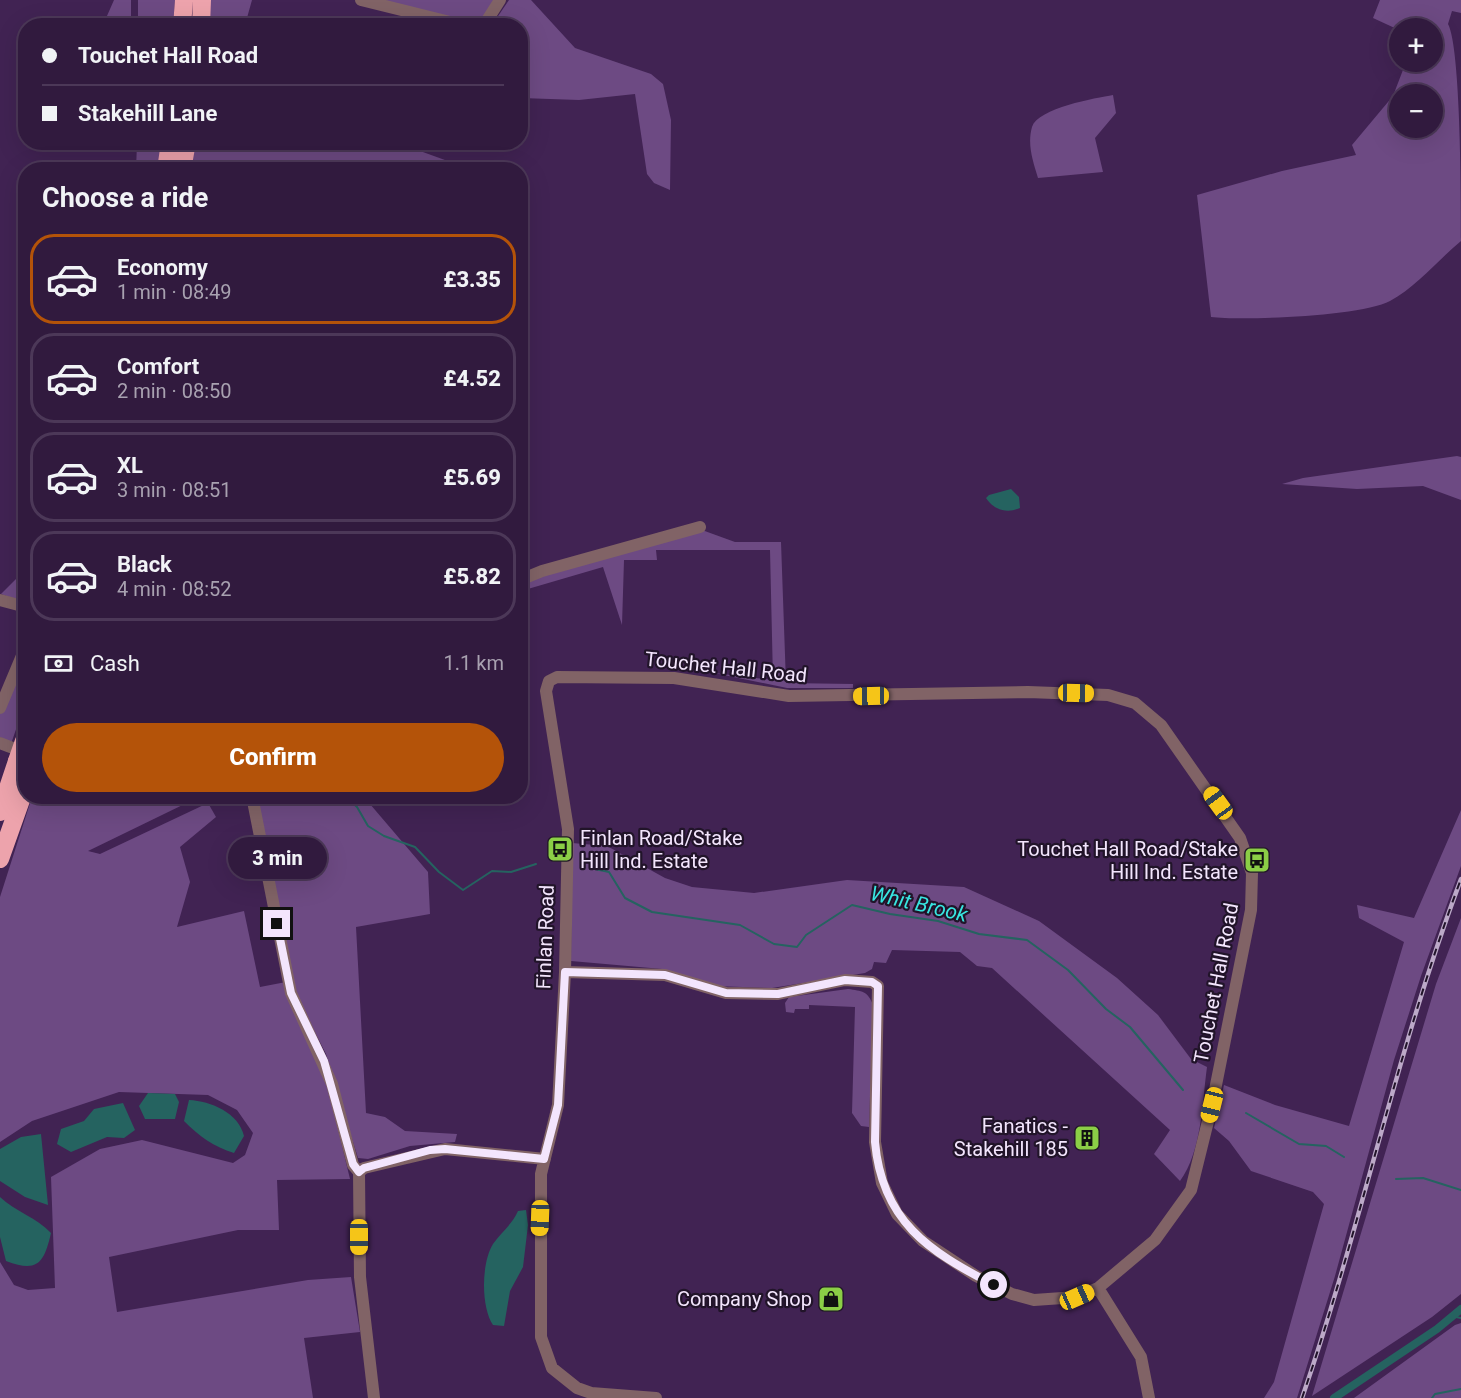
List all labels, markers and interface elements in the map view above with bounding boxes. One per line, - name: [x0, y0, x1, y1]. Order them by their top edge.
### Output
- map controls: [1389, 18, 1443, 138]
- button: +: [1389, 18, 1443, 72]
- text: Touchet Hall Road: [78, 43, 258, 68]
- button: −: [1389, 84, 1443, 138]
- text: Stakehill Lane: [78, 101, 217, 126]
- text: Choose a ride: [42, 182, 208, 214]
- icon: car: [45, 252, 99, 306]
- text: Economy: [117, 255, 208, 280]
- text: £3.35: [443, 267, 501, 292]
- text: 1 min · 08:49: [117, 280, 232, 304]
- icon: car: [45, 351, 99, 405]
- text: Comfort: [117, 354, 199, 379]
- text: £4.52: [443, 366, 501, 391]
- text: 2 min · 08:50: [117, 379, 232, 403]
- icon: car: [45, 450, 99, 504]
- text: XL: [117, 453, 143, 478]
- text: £5.69: [443, 465, 501, 490]
- text: 3 min · 08:51: [117, 478, 232, 502]
- icon: car: [45, 549, 99, 603]
- text: Black: [117, 552, 172, 577]
- text: £5.82: [443, 564, 501, 589]
- text: 4 min · 08:52: [117, 577, 232, 601]
- icon: cash: [42, 647, 75, 680]
- street label: Touchet Hall Road: [644, 647, 808, 687]
- text: Cash: [90, 651, 140, 676]
- text: 1.1 km: [444, 651, 504, 675]
- car: [1058, 684, 1094, 702]
- car: [853, 687, 889, 705]
- button: Confirm: [42, 723, 504, 792]
- car: [1200, 783, 1236, 823]
- place label: Finlan Road/Stake Hill Ind. Estate: [580, 826, 743, 873]
- bus stop icon: Finlan Road/Stake Hill Ind. Estate: [545, 834, 575, 864]
- callout: 3 min: [228, 837, 326, 879]
- place label: Touchet Hall Road/Stake Hill Ind. Estate: [1017, 837, 1238, 884]
- bus stop icon: Touchet Hall Road/Stake Hill Ind. Estate: [1242, 845, 1272, 875]
- text: 3 min: [252, 846, 303, 870]
- water label: Whit Brook: [868, 881, 971, 927]
- street label: Finlan Road: [531, 884, 559, 990]
- street label: Touchet Hall Road: [1189, 901, 1243, 1065]
- route end: [263, 910, 290, 937]
- car: [1199, 1085, 1225, 1125]
- place label: Fanatics - Stakehill 185: [954, 1114, 1068, 1161]
- building icon: Fanatics - Stakehill 185: [1072, 1123, 1102, 1153]
- car: [530, 1200, 550, 1236]
- car: [350, 1219, 368, 1255]
- route start: [980, 1271, 1007, 1298]
- car: [1057, 1281, 1097, 1313]
- shop icon: Company Shop: [816, 1284, 846, 1314]
- place label: Company Shop: [677, 1287, 812, 1311]

